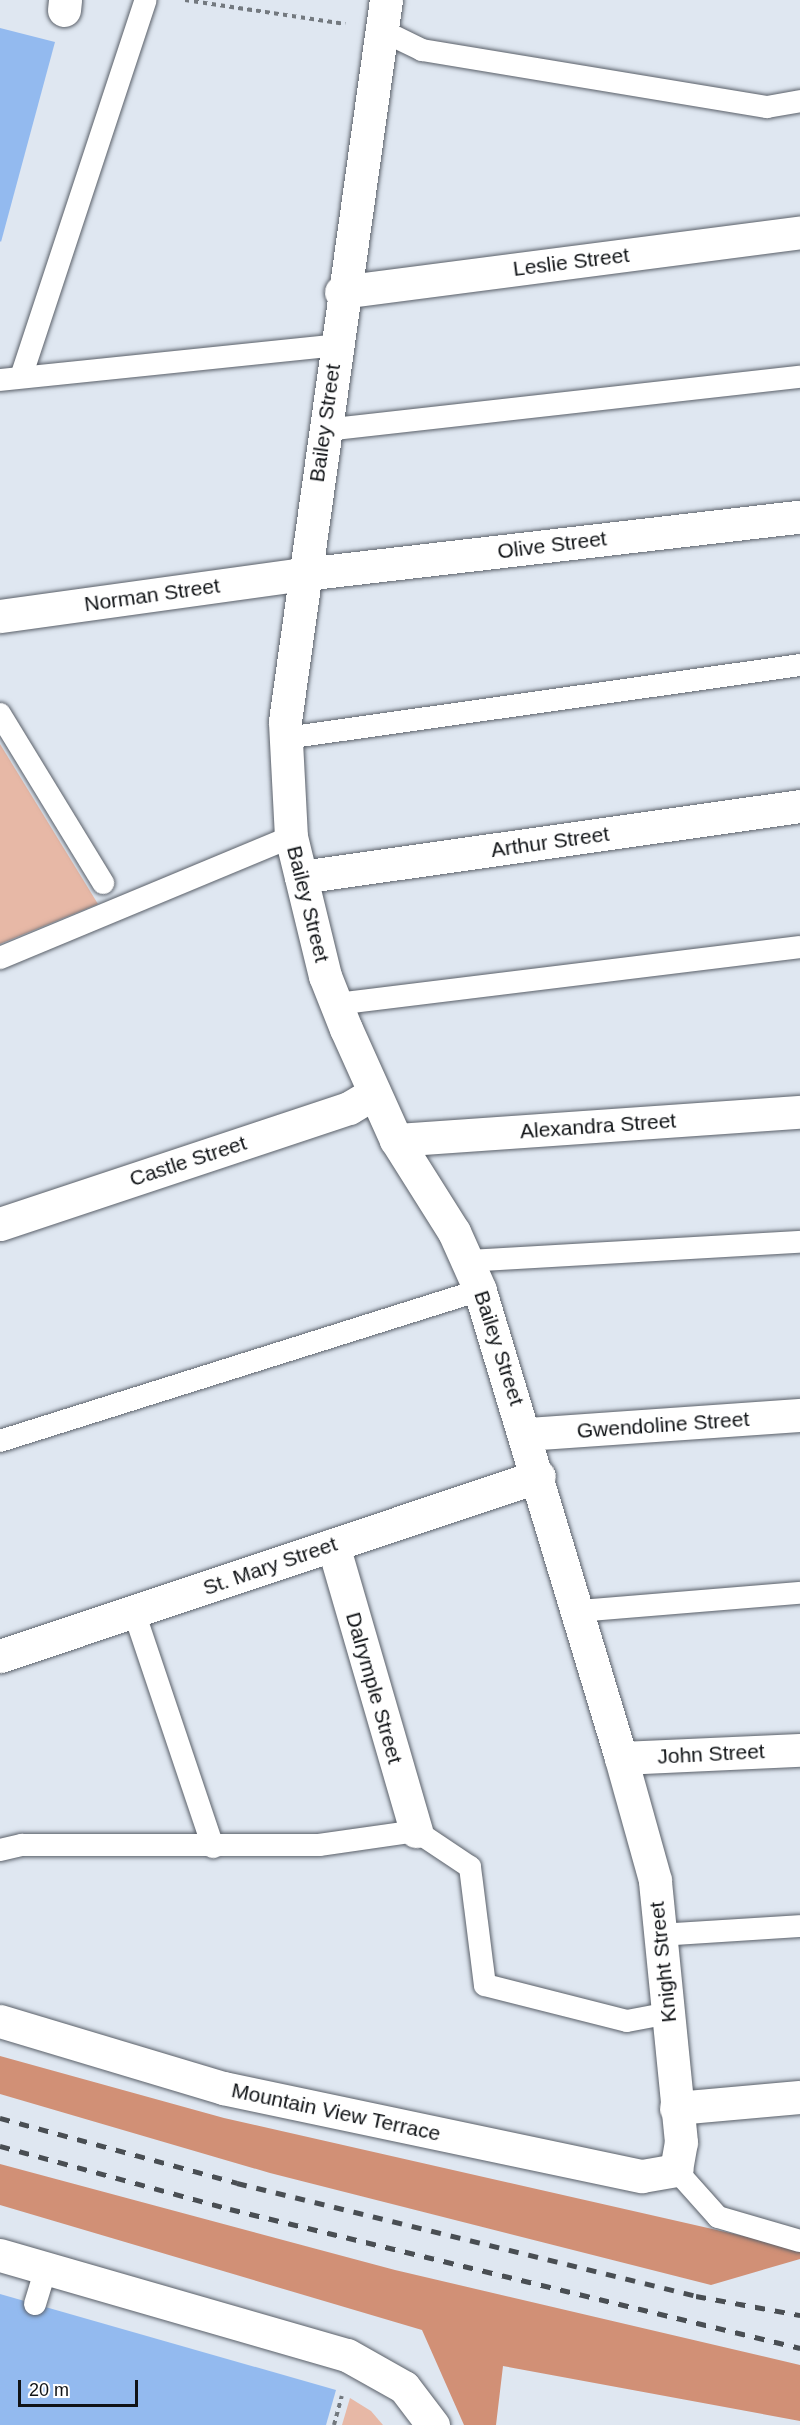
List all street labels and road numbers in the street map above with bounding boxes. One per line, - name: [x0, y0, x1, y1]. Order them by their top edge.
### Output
- street label: Leslie Street: [512, 242, 630, 282]
- street label: Bailey Street: [304, 362, 346, 484]
- street label: Olive Street: [496, 526, 608, 564]
- street label: Norman Street: [83, 573, 221, 617]
- street label: Arthur Street: [489, 821, 611, 863]
- street label: Bailey Street: [281, 843, 335, 965]
- street label: Alexandra Street: [519, 1108, 677, 1144]
- street label: Castle Street: [126, 1130, 250, 1192]
- street label: Bailey Street: [469, 1287, 529, 1409]
- street label: Gwendoline Street: [576, 1406, 750, 1444]
- street label: St. Mary Street: [200, 1531, 340, 1601]
- street label: Dalrymple Street: [340, 1609, 408, 1767]
- street label: John Street: [657, 1739, 765, 1769]
- street label: Knight Street: [644, 1900, 682, 2024]
- street label: Mountain View Terrace: [229, 2078, 443, 2146]

